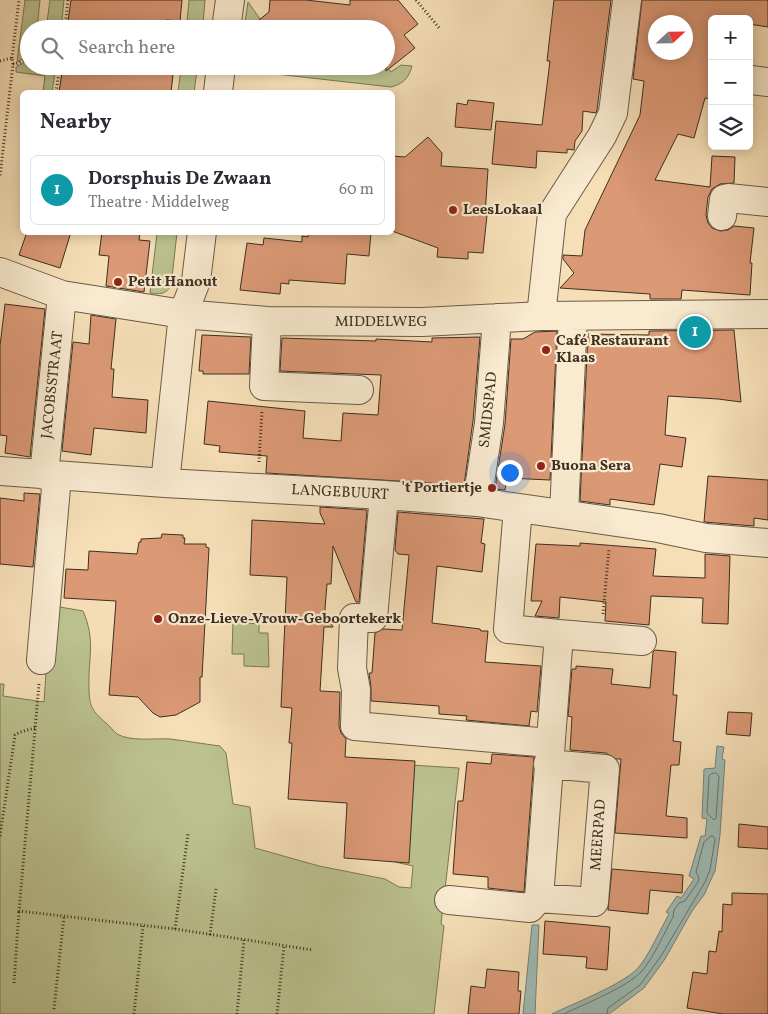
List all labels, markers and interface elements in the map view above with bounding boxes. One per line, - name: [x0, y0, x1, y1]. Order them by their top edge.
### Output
- north arrow: [648, 15, 693, 60]
- map controls: [708, 15, 753, 150]
- button: +: [708, 15, 753, 60]
- search box: [20, 20, 395, 75]
- icon: search: [38, 34, 66, 62]
- text: Search here: [78, 35, 175, 61]
- button: −: [708, 60, 753, 105]
- button: layers: [708, 105, 753, 150]
- text: Nearby: [40, 108, 111, 137]
- text: Dorsphuis De Zwaan: [88, 166, 271, 192]
- text: 1: [54, 179, 60, 201]
- text: 60 m: [339, 179, 374, 201]
- text: Theatre · Middelweg: [88, 192, 229, 214]
- place label: LeesLokaal: [463, 200, 542, 221]
- marker: LeesLokaal: [447, 204, 459, 216]
- place label: Petit Hanout: [128, 272, 218, 293]
- marker: Petit Hanout: [112, 276, 124, 288]
- street label: MIDDELWEG: [335, 312, 427, 333]
- pin: 1: [679, 313, 711, 351]
- street label: JACOBSSTRAAT: [37, 330, 69, 440]
- place label: Café Restaurant Klaas: [556, 331, 669, 369]
- marker: Café Restaurant Klaas: [540, 344, 552, 356]
- street label: SMIDSPAD: [475, 371, 503, 449]
- place label: Buona Sera: [551, 456, 631, 477]
- your location: [497, 460, 523, 486]
- marker: Buona Sera: [535, 460, 547, 472]
- place label: 't Portiertje: [402, 478, 482, 499]
- street label: LANGEBUURT: [291, 480, 390, 506]
- marker: 't Portiertje: [486, 482, 498, 494]
- place label: Onze-Lieve-Vrouw-Geboortekerk: [168, 609, 401, 630]
- marker: Onze-Lieve-Vrouw-Geboortekerk: [152, 613, 164, 625]
- street label: MEERPAD: [586, 798, 612, 872]

